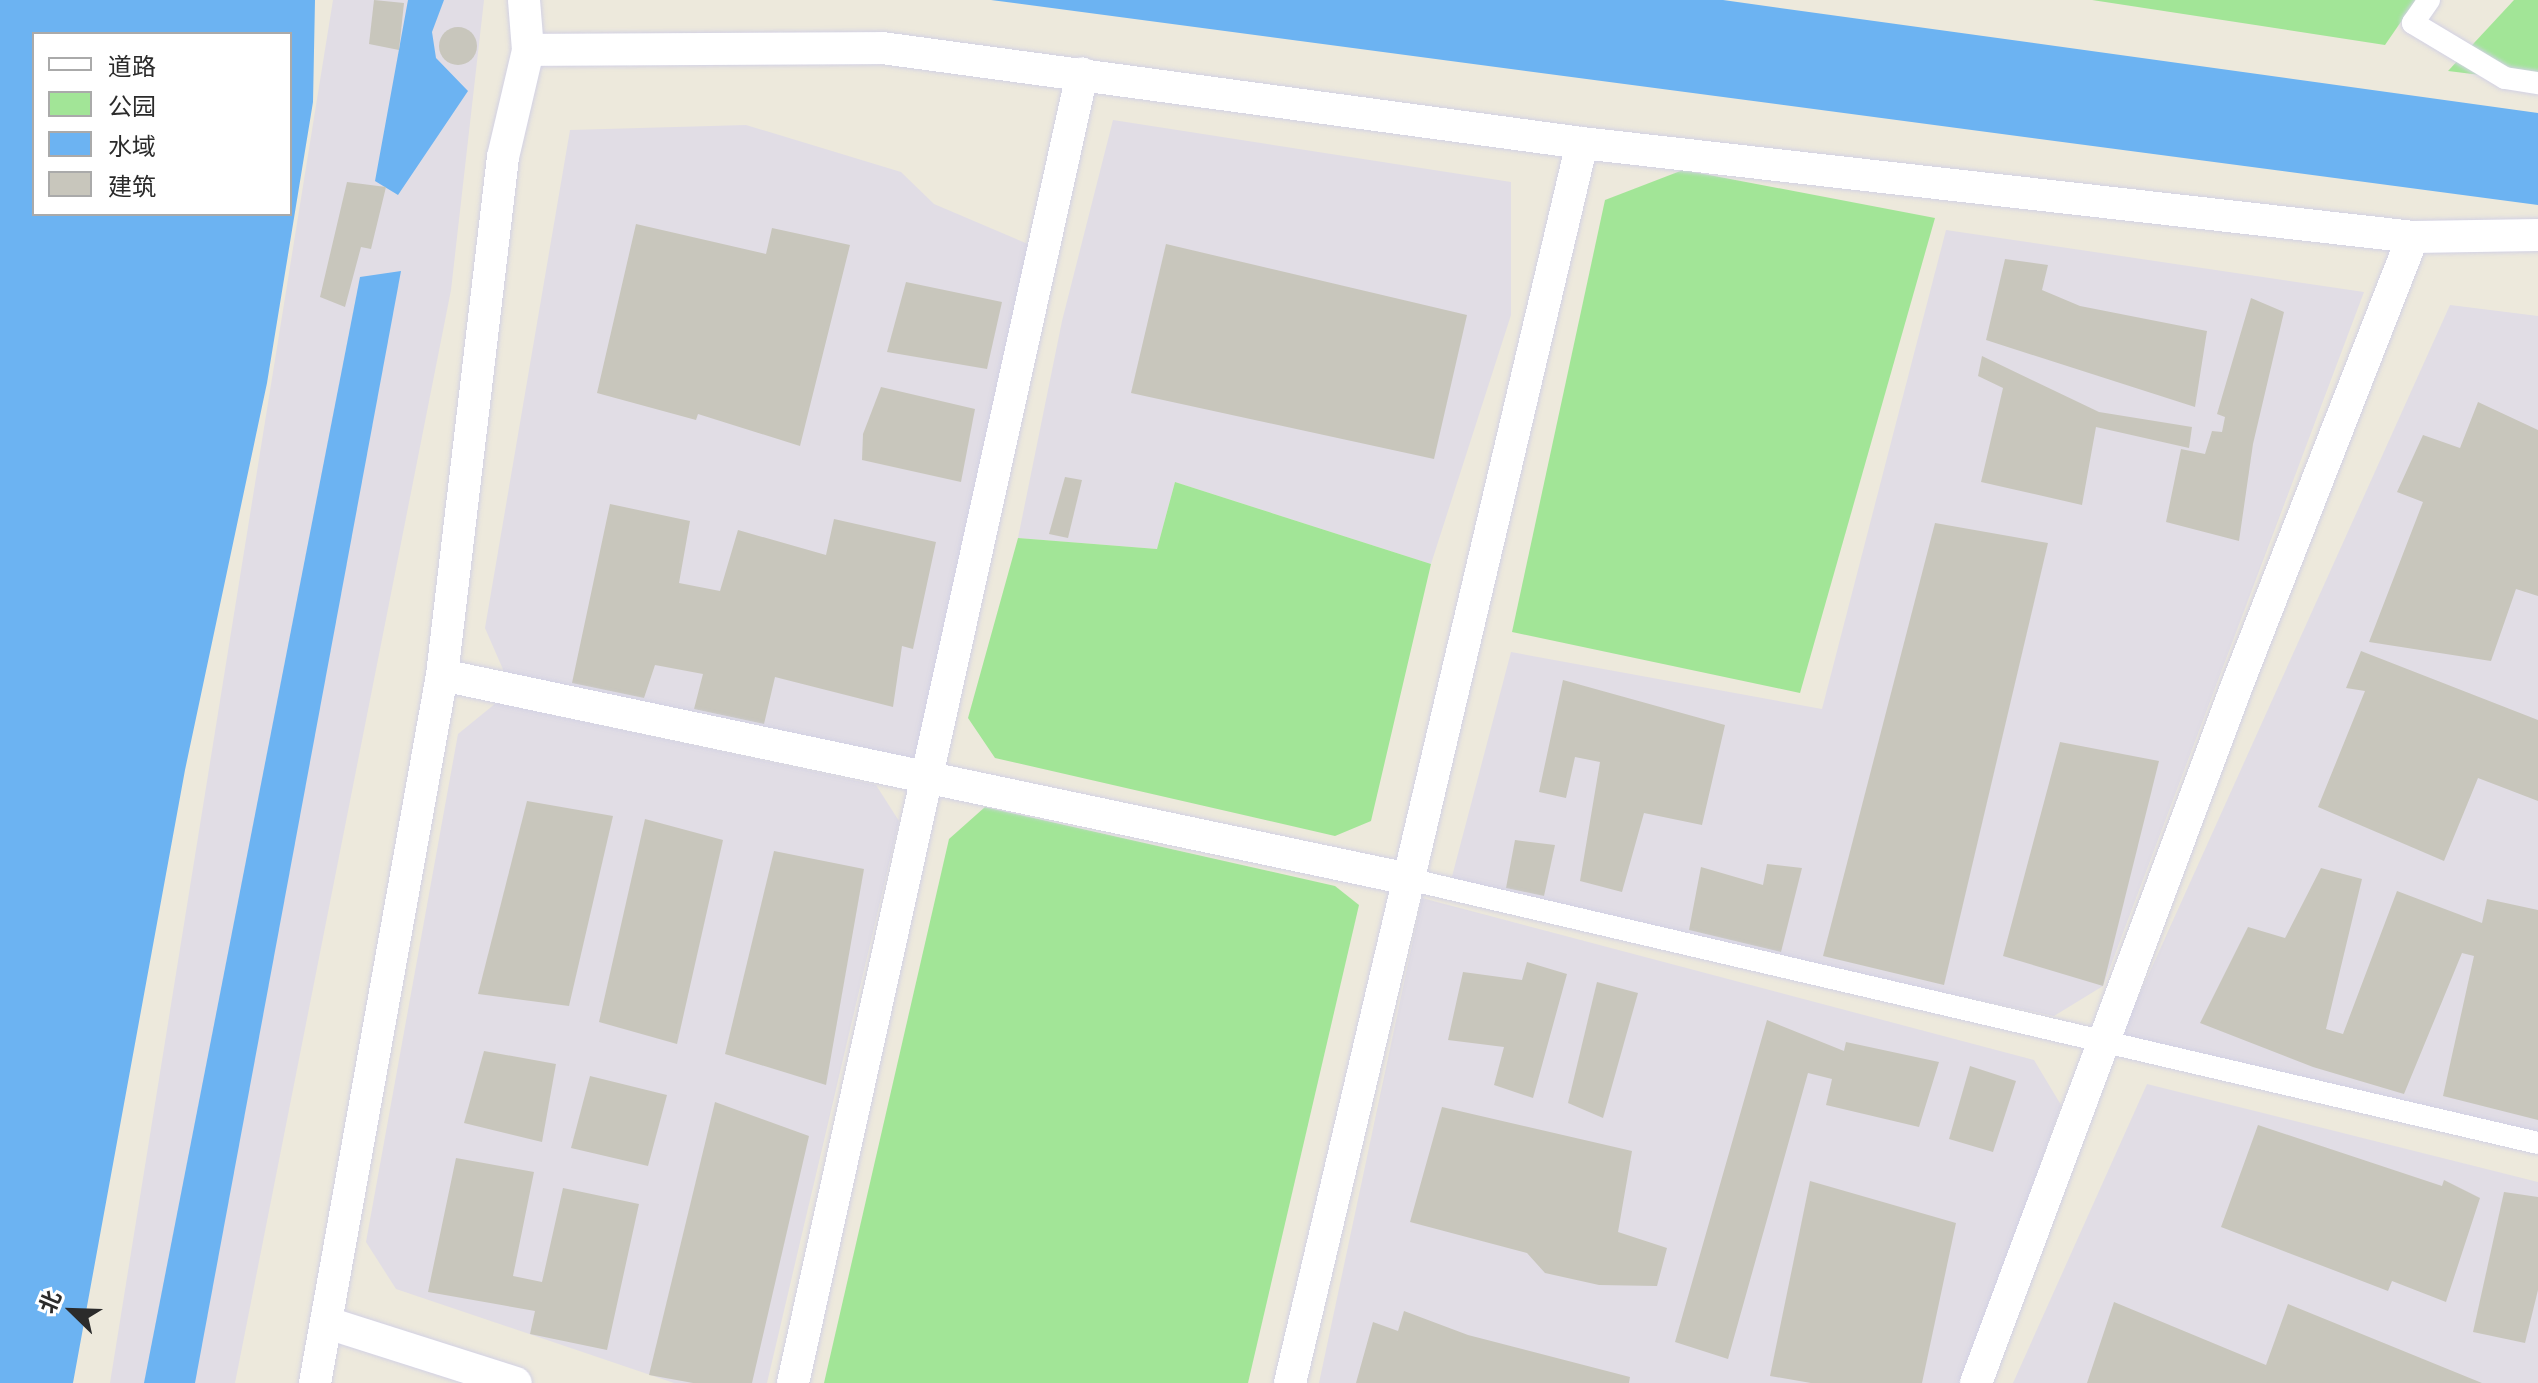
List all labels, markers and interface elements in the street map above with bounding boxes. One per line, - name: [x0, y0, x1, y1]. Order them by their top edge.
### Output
- legend: [32, 32, 292, 216]
- text: 道路: [108, 51, 156, 81]
- text: 公园: [108, 91, 156, 121]
- text: 水域: [108, 131, 156, 161]
- text: 建筑: [108, 171, 156, 201]
- north arrow: [32, 1271, 112, 1351]
- text: 北: [33, 1286, 67, 1317]

